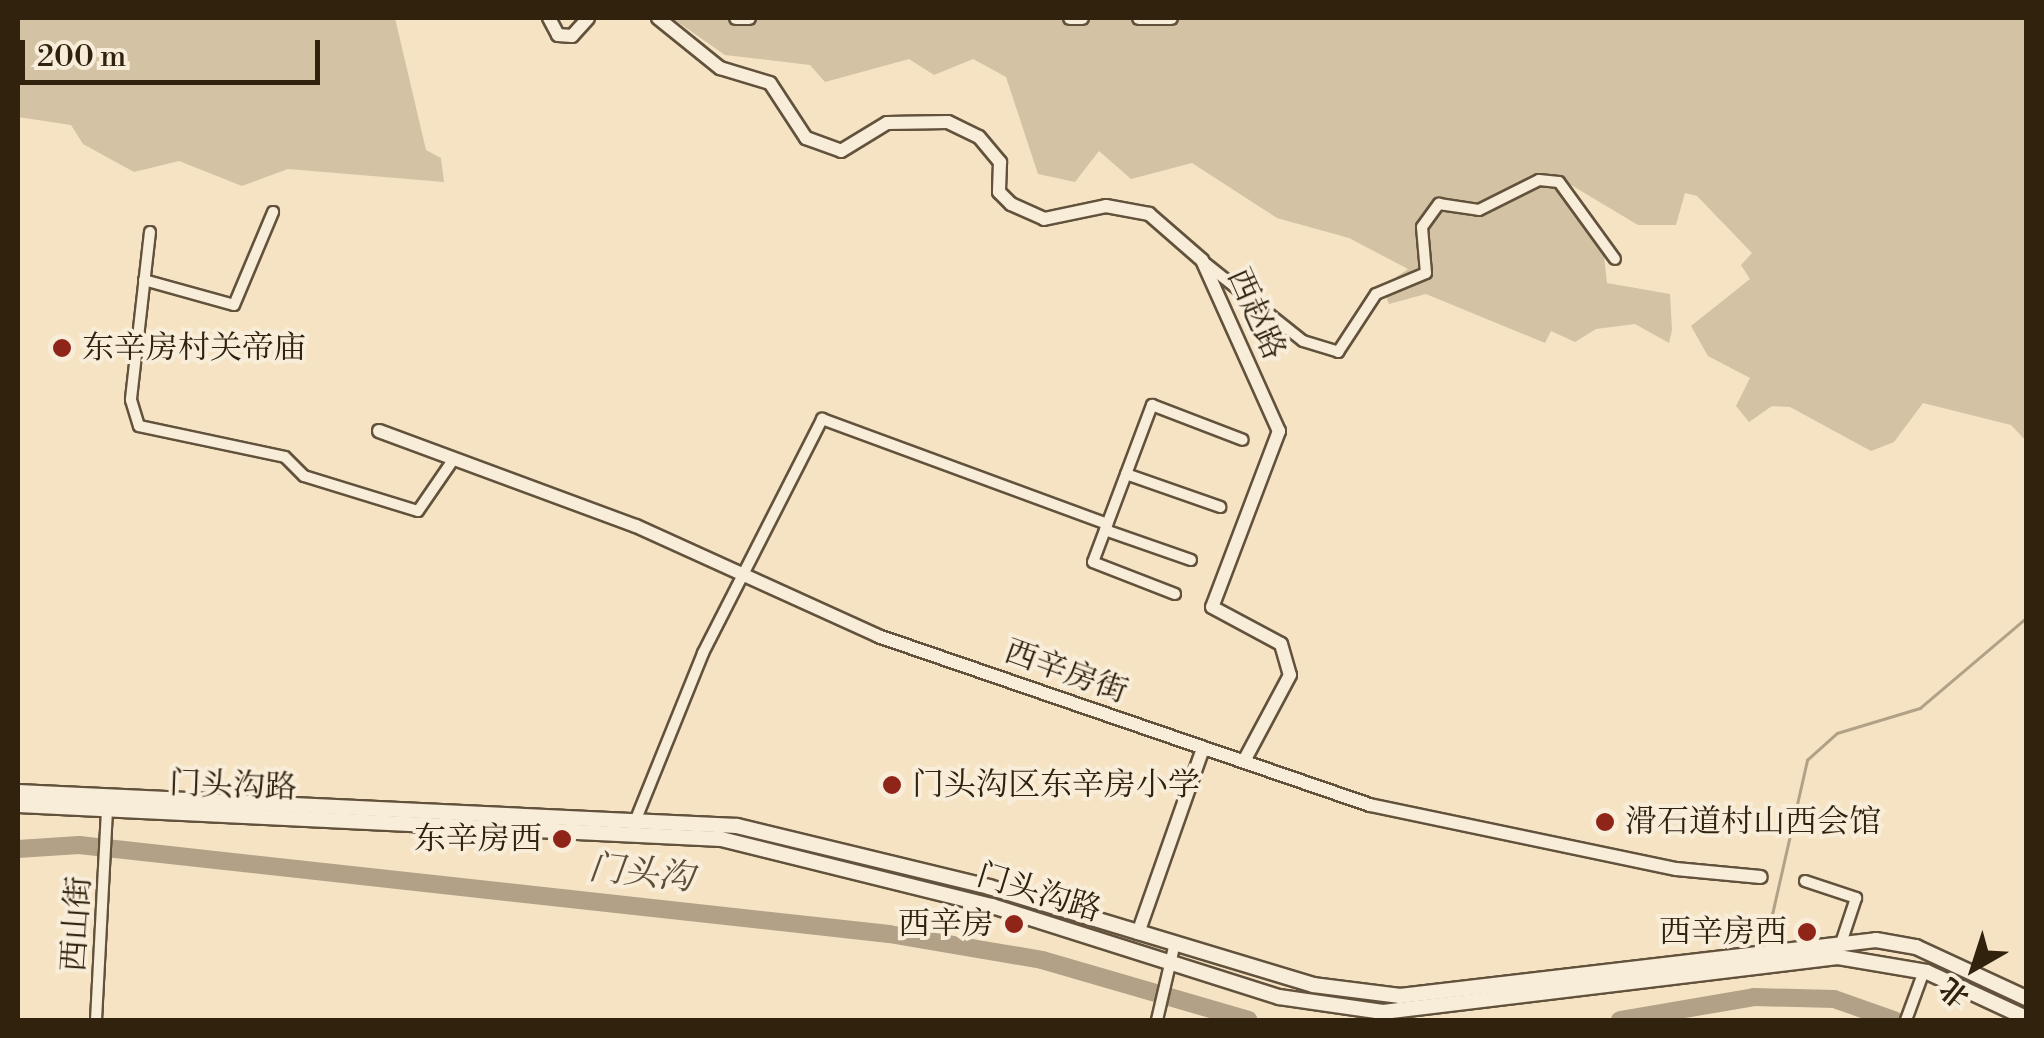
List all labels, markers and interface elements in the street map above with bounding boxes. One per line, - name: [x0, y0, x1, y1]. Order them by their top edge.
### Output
- scale bar: [25, 20, 325, 82]
- text: 200 m: [37, 38, 126, 76]
- street label: 西赵路: [1219, 262, 1293, 366]
- place label: 东辛房村关帝庙: [82, 329, 306, 367]
- marker: 东辛房村关帝庙: [51, 337, 73, 359]
- street label: 西辛房街: [999, 632, 1133, 712]
- street label: 门头沟路: [168, 765, 298, 807]
- place label: 门头沟区东辛房小学: [912, 766, 1200, 804]
- marker: 门头沟区东辛房小学: [881, 774, 903, 796]
- place label: 滑石道村山西会馆: [1625, 803, 1881, 841]
- marker: 滑石道村山西会馆: [1594, 811, 1616, 833]
- place label: 东辛房西: [414, 820, 542, 858]
- marker: 东辛房西: [551, 828, 573, 850]
- water label: 门头沟: [587, 848, 695, 900]
- street label: 门头沟路: [972, 856, 1106, 930]
- street label: 西山街: [54, 875, 100, 973]
- place label: 西辛房: [898, 905, 994, 943]
- marker: 西辛房: [1003, 913, 1025, 935]
- place label: 西辛房西: [1659, 913, 1787, 951]
- north arrow: [1924, 918, 2024, 1018]
- marker: 西辛房西: [1796, 921, 1818, 943]
- text: 北: [1933, 969, 1977, 1014]

